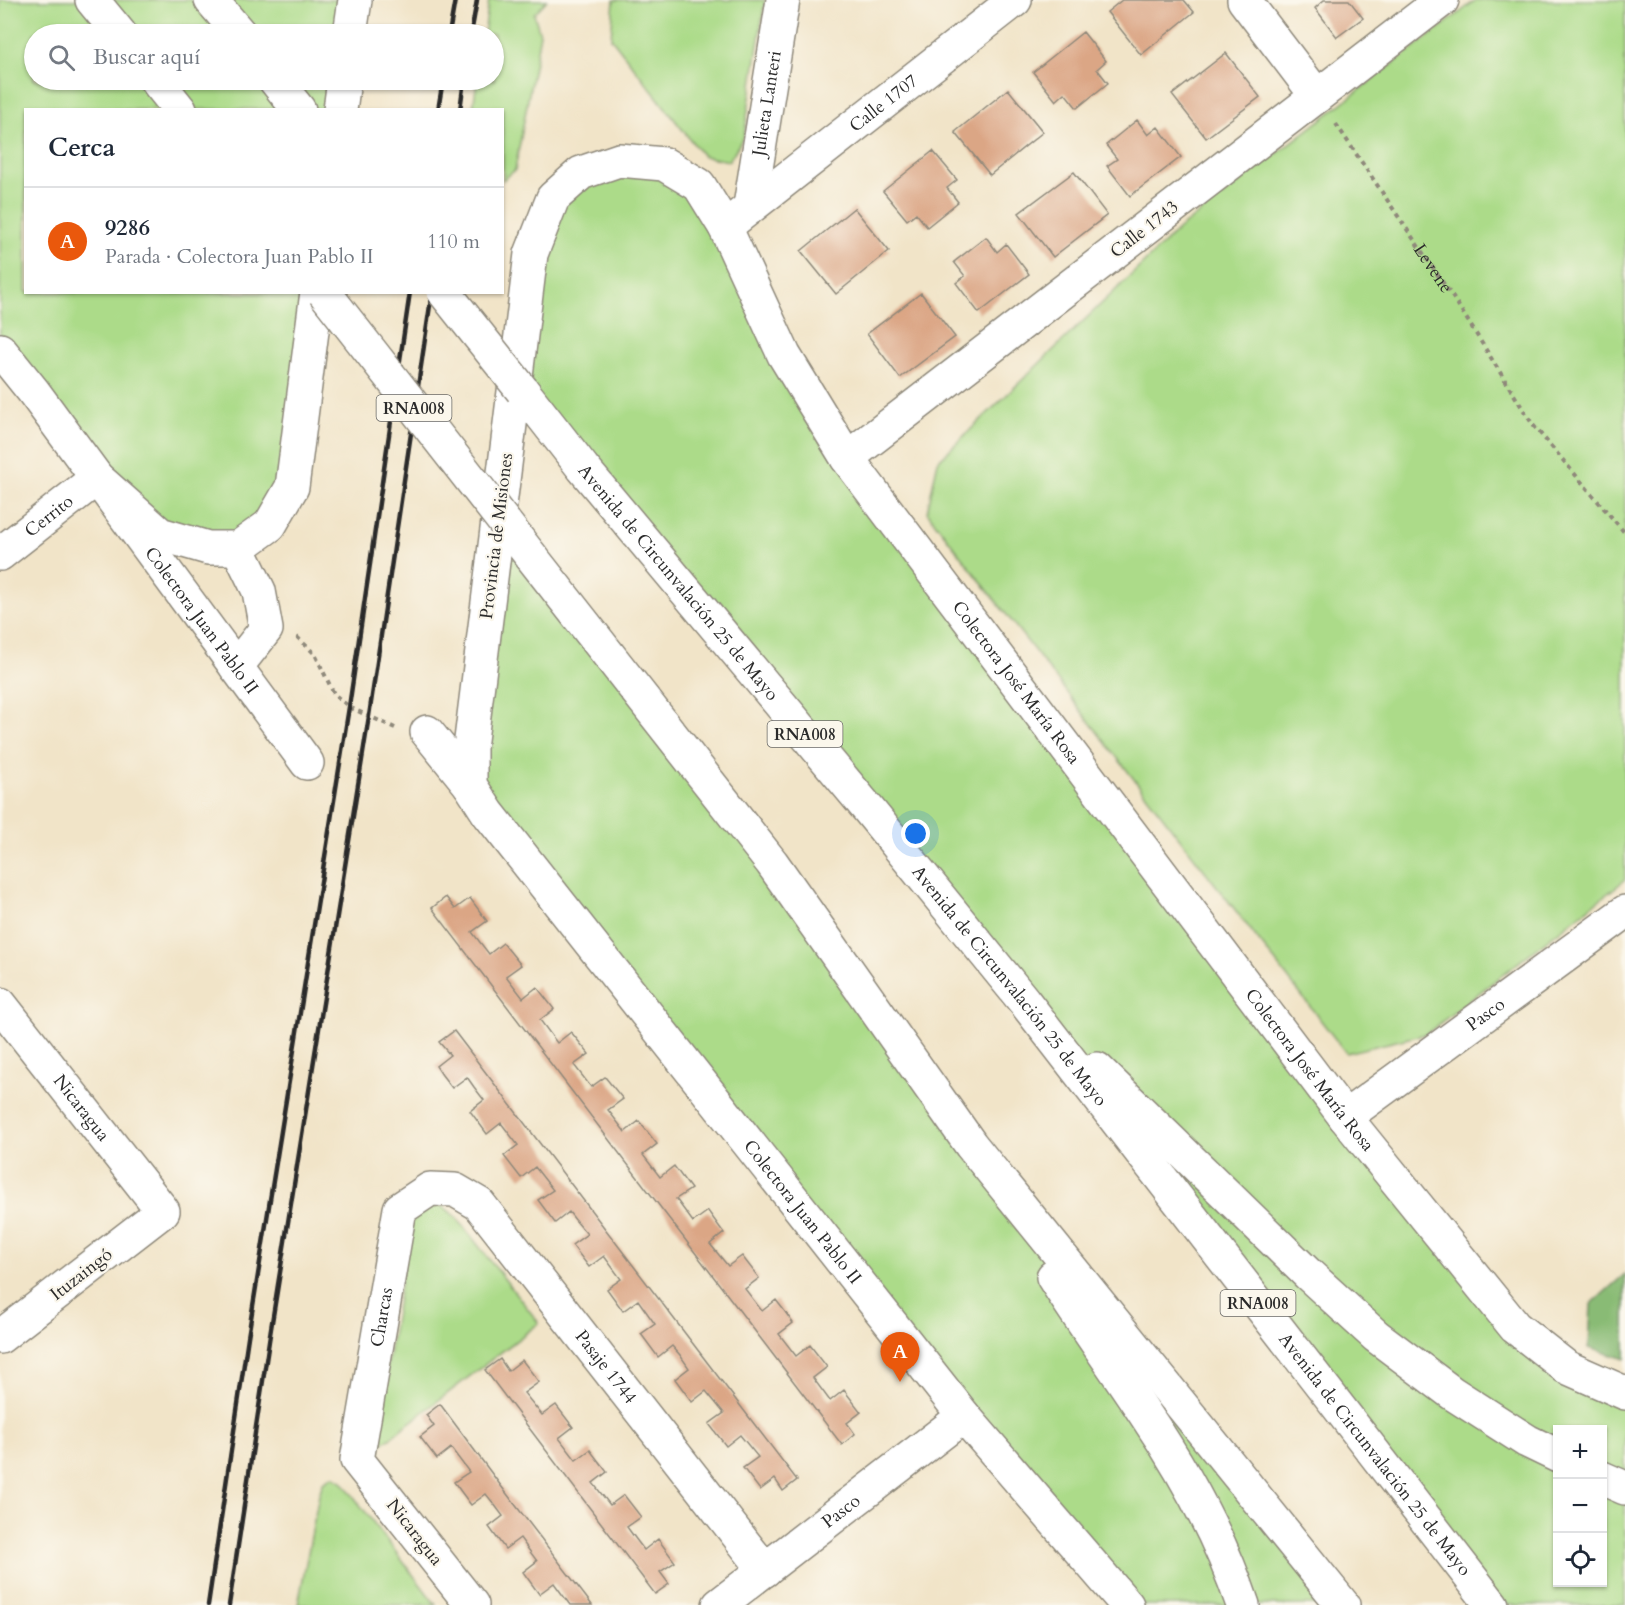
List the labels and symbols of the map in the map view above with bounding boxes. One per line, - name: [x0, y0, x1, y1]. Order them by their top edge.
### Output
- street label: Julieta Lanteri: [746, 49, 788, 161]
- street label: Calle 1707: [844, 69, 923, 138]
- street label: Calle 1743: [1105, 195, 1184, 264]
- street label: Levene: [1407, 239, 1459, 298]
- road number: RNA008: [376, 395, 452, 421]
- street label: Provincia de Misiones: [474, 452, 519, 620]
- street label: Avenida de Circunvalación 25 de Mayo: [572, 459, 785, 706]
- street label: Cerrito: [20, 489, 79, 543]
- street label: Colectora Juan Pablo II: [139, 542, 264, 699]
- street label: Colectora José María Rosa: [946, 596, 1086, 770]
- road number: RNA008: [768, 721, 842, 747]
- your location: [901, 819, 930, 848]
- street label: Avenida de Circunvalación 25 de Mayo: [906, 860, 1113, 1112]
- street label: Colectora José María Rosa: [1239, 983, 1380, 1157]
- street label: Pasco: [1461, 992, 1510, 1037]
- street label: Nicaragua: [47, 1069, 116, 1147]
- street label: Colectora Juan Pablo II: [738, 1135, 867, 1289]
- street label: Ituzaingó: [45, 1242, 118, 1307]
- street label: Charcas: [365, 1286, 399, 1349]
- road number: RNA008: [1220, 1290, 1296, 1316]
- street label: Pasaje 1744: [569, 1325, 642, 1409]
- street label: Avenida de Circunvalación 25 de Mayo: [1273, 1328, 1477, 1581]
- pin: A: [880, 1332, 920, 1382]
- street label: Pasco: [817, 1488, 866, 1534]
- street label: Nicaragua: [381, 1494, 449, 1571]

